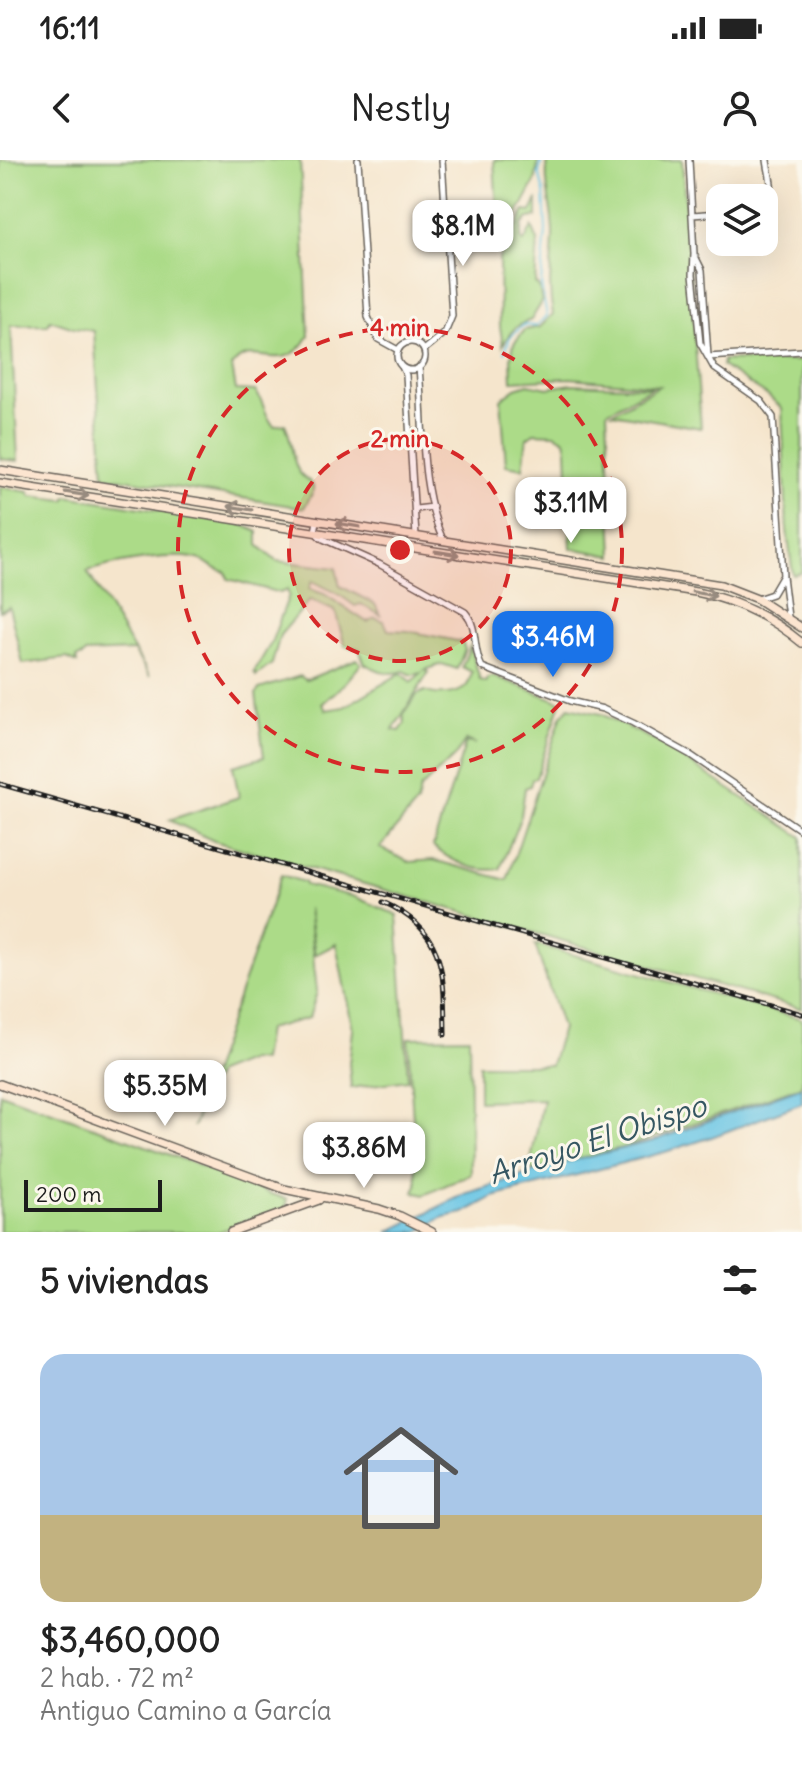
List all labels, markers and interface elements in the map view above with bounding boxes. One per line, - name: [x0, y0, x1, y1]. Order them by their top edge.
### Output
- text: 16:11: [40, 9, 100, 47]
- icon: back: [40, 86, 84, 130]
- text: Nestly: [350, 86, 452, 131]
- icon: person: [718, 86, 762, 130]
- map controls: [706, 184, 778, 256]
- button: layers: [706, 184, 778, 256]
- pin: $8.1M: [407, 200, 519, 268]
- text: $8.1M: [430, 209, 496, 242]
- text: 4 min: [370, 312, 430, 342]
- text: 2 min: [370, 423, 430, 453]
- pin: $3.11M: [506, 477, 636, 545]
- text: $3.11M: [533, 486, 609, 519]
- one-way arrow: [64, 487, 89, 502]
- one-way arrow: [228, 500, 253, 515]
- one-way arrow: [336, 517, 361, 532]
- centre of rings: [386, 536, 414, 564]
- one-way arrow: [434, 546, 459, 561]
- one-way arrow: [691, 587, 716, 602]
- pin: $3.46M: [488, 611, 618, 679]
- text: $3.46M: [510, 620, 596, 653]
- pin: $5.35M: [100, 1060, 230, 1128]
- text: $5.35M: [122, 1069, 208, 1102]
- water label: Arroyo El Obispo: [483, 1085, 713, 1192]
- pin: $3.86M: [299, 1122, 429, 1190]
- text: $3.86M: [321, 1131, 407, 1164]
- scale bar: [24, 1176, 162, 1212]
- text: 200 m: [36, 1180, 102, 1208]
- icon: filters: [718, 1258, 762, 1302]
- text: 5 viviendas: [40, 1259, 209, 1302]
- icon: home: [329, 1406, 473, 1550]
- text: $3,460,000: [40, 1618, 221, 1661]
- text: 2 hab. · 72 m²: [40, 1661, 194, 1694]
- text: Antiguo Camino a García: [40, 1694, 332, 1727]

